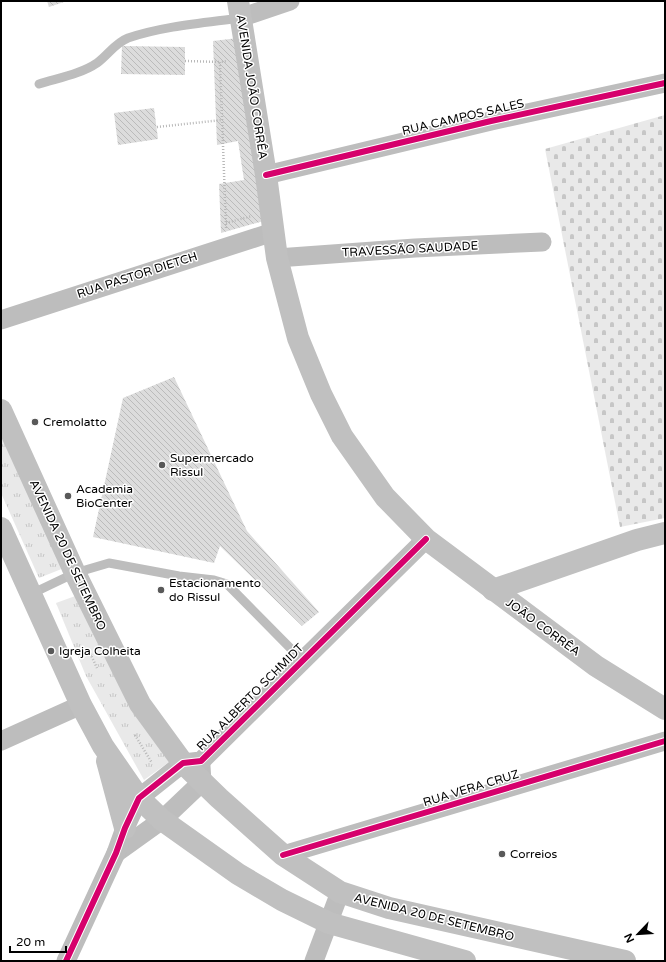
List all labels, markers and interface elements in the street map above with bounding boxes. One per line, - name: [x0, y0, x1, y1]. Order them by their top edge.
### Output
- street label: AVENIDA JOÃO CORRÊA: [234, 13, 270, 161]
- street label: RUA CAMPOS SALES: [401, 96, 525, 138]
- street label: TRAVESSÃO SAUDADE: [342, 238, 479, 260]
- street label: RUA PASTOR DIETCH: [75, 249, 199, 301]
- place label: Cremolatto: [43, 415, 107, 429]
- marker: Cremolatto: [30, 417, 40, 427]
- place label: Supermercado Rissul: [170, 451, 254, 479]
- marker: Supermercado Rissul: [157, 460, 167, 470]
- street label: AVENIDA 20 DE SETEMBRO: [27, 477, 109, 633]
- place label: Academia BioCenter: [76, 482, 133, 510]
- marker: Academia BioCenter: [63, 491, 73, 501]
- place label: Estacionamento do Rissul: [169, 576, 261, 604]
- marker: Estacionamento do Rissul: [156, 585, 166, 595]
- street label: JOÃO CORRÊA: [503, 595, 583, 659]
- street label: RUA ALBERTO SCHMIDT: [194, 640, 307, 753]
- place label: Igreja Colheita: [59, 644, 141, 658]
- marker: Igreja Colheita: [46, 646, 56, 656]
- street label: RUA VERA CRUZ: [421, 767, 521, 809]
- place label: Correios: [510, 847, 558, 861]
- marker: Correios: [497, 849, 507, 859]
- street label: AVENIDA 20 DE SETEMBRO: [352, 890, 516, 944]
- north arrow: [618, 914, 658, 954]
- scale bar: [10, 928, 66, 954]
- text: N: [622, 931, 637, 945]
- text: 20 m: [16, 935, 45, 949]

